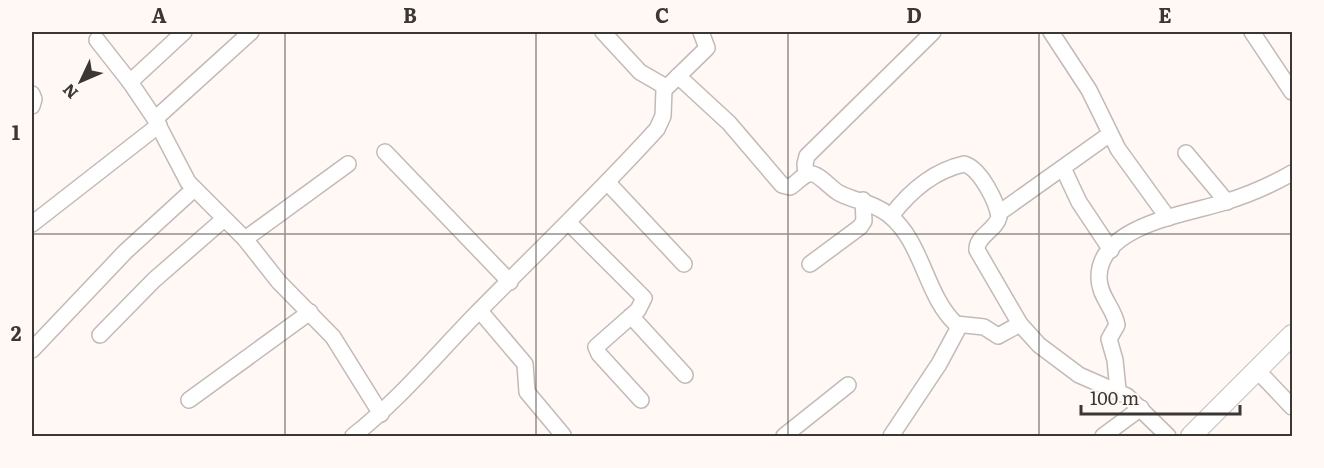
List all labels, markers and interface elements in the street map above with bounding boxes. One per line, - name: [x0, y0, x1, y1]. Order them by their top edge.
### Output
- text: A: [151, 0, 167, 29]
- text: B: [403, 0, 417, 29]
- text: C: [655, 0, 669, 29]
- text: D: [906, 0, 922, 29]
- text: E: [1158, 0, 1172, 29]
- north arrow: [51, 51, 111, 111]
- text: N: [56, 79, 83, 105]
- text: 1: [12, 116, 20, 146]
- text: 2: [11, 317, 22, 347]
- scale bar: [1081, 378, 1240, 416]
- text: 100 m: [1090, 384, 1139, 411]

